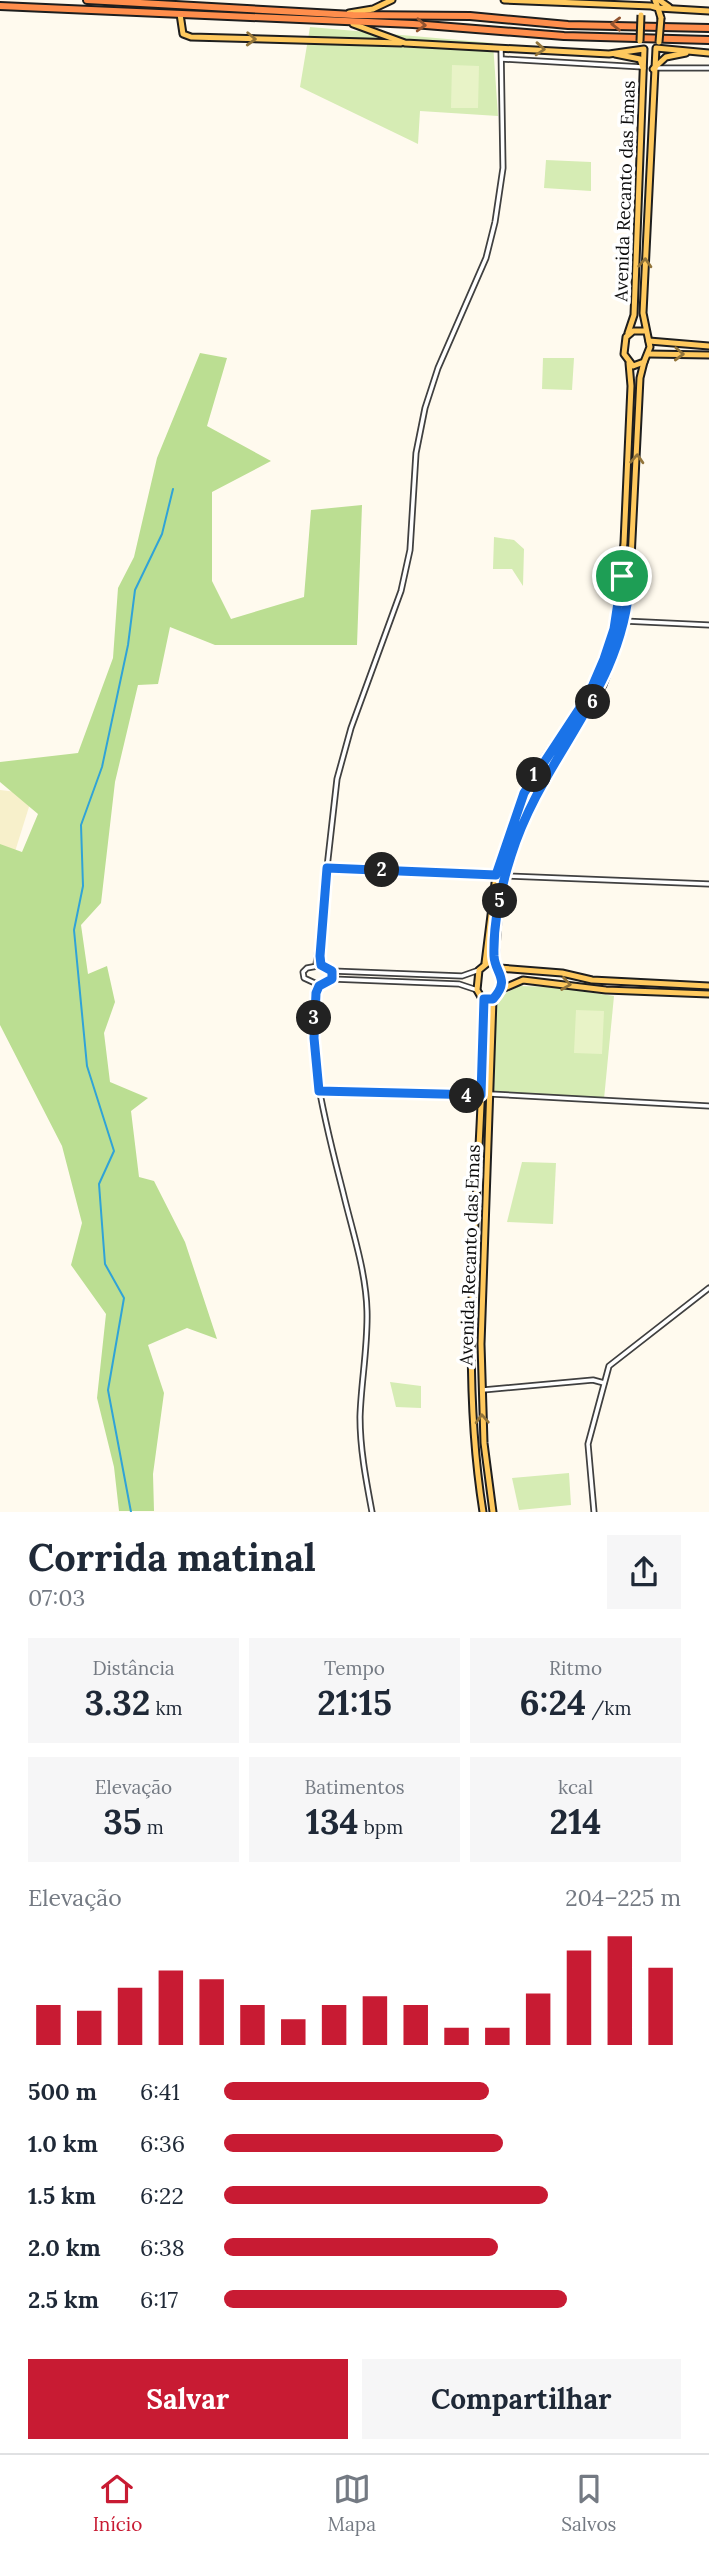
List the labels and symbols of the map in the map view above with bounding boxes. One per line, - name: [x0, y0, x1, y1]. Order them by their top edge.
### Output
- one-way arrow: [611, 16, 621, 32]
- one-way arrow: [416, 17, 427, 32]
- one-way arrow: [245, 31, 256, 46]
- one-way arrow: [535, 41, 546, 56]
- street label: Avenida Recanto das Emas: [609, 80, 640, 303]
- one-way arrow: [638, 257, 653, 268]
- one-way arrow: [674, 346, 685, 361]
- one-way arrow: [629, 453, 644, 464]
- pin: [592, 546, 652, 606]
- pin: 6: [576, 684, 610, 720]
- pin: 1: [516, 758, 552, 792]
- pin: 2: [364, 852, 400, 888]
- pin: 5: [482, 884, 518, 918]
- one-way arrow: [560, 976, 572, 991]
- pin: 3: [296, 1000, 332, 1036]
- pin: 4: [449, 1078, 484, 1114]
- street label: Avenida Recanto das Emas: [454, 1144, 485, 1367]
- one-way arrow: [475, 1414, 490, 1425]

